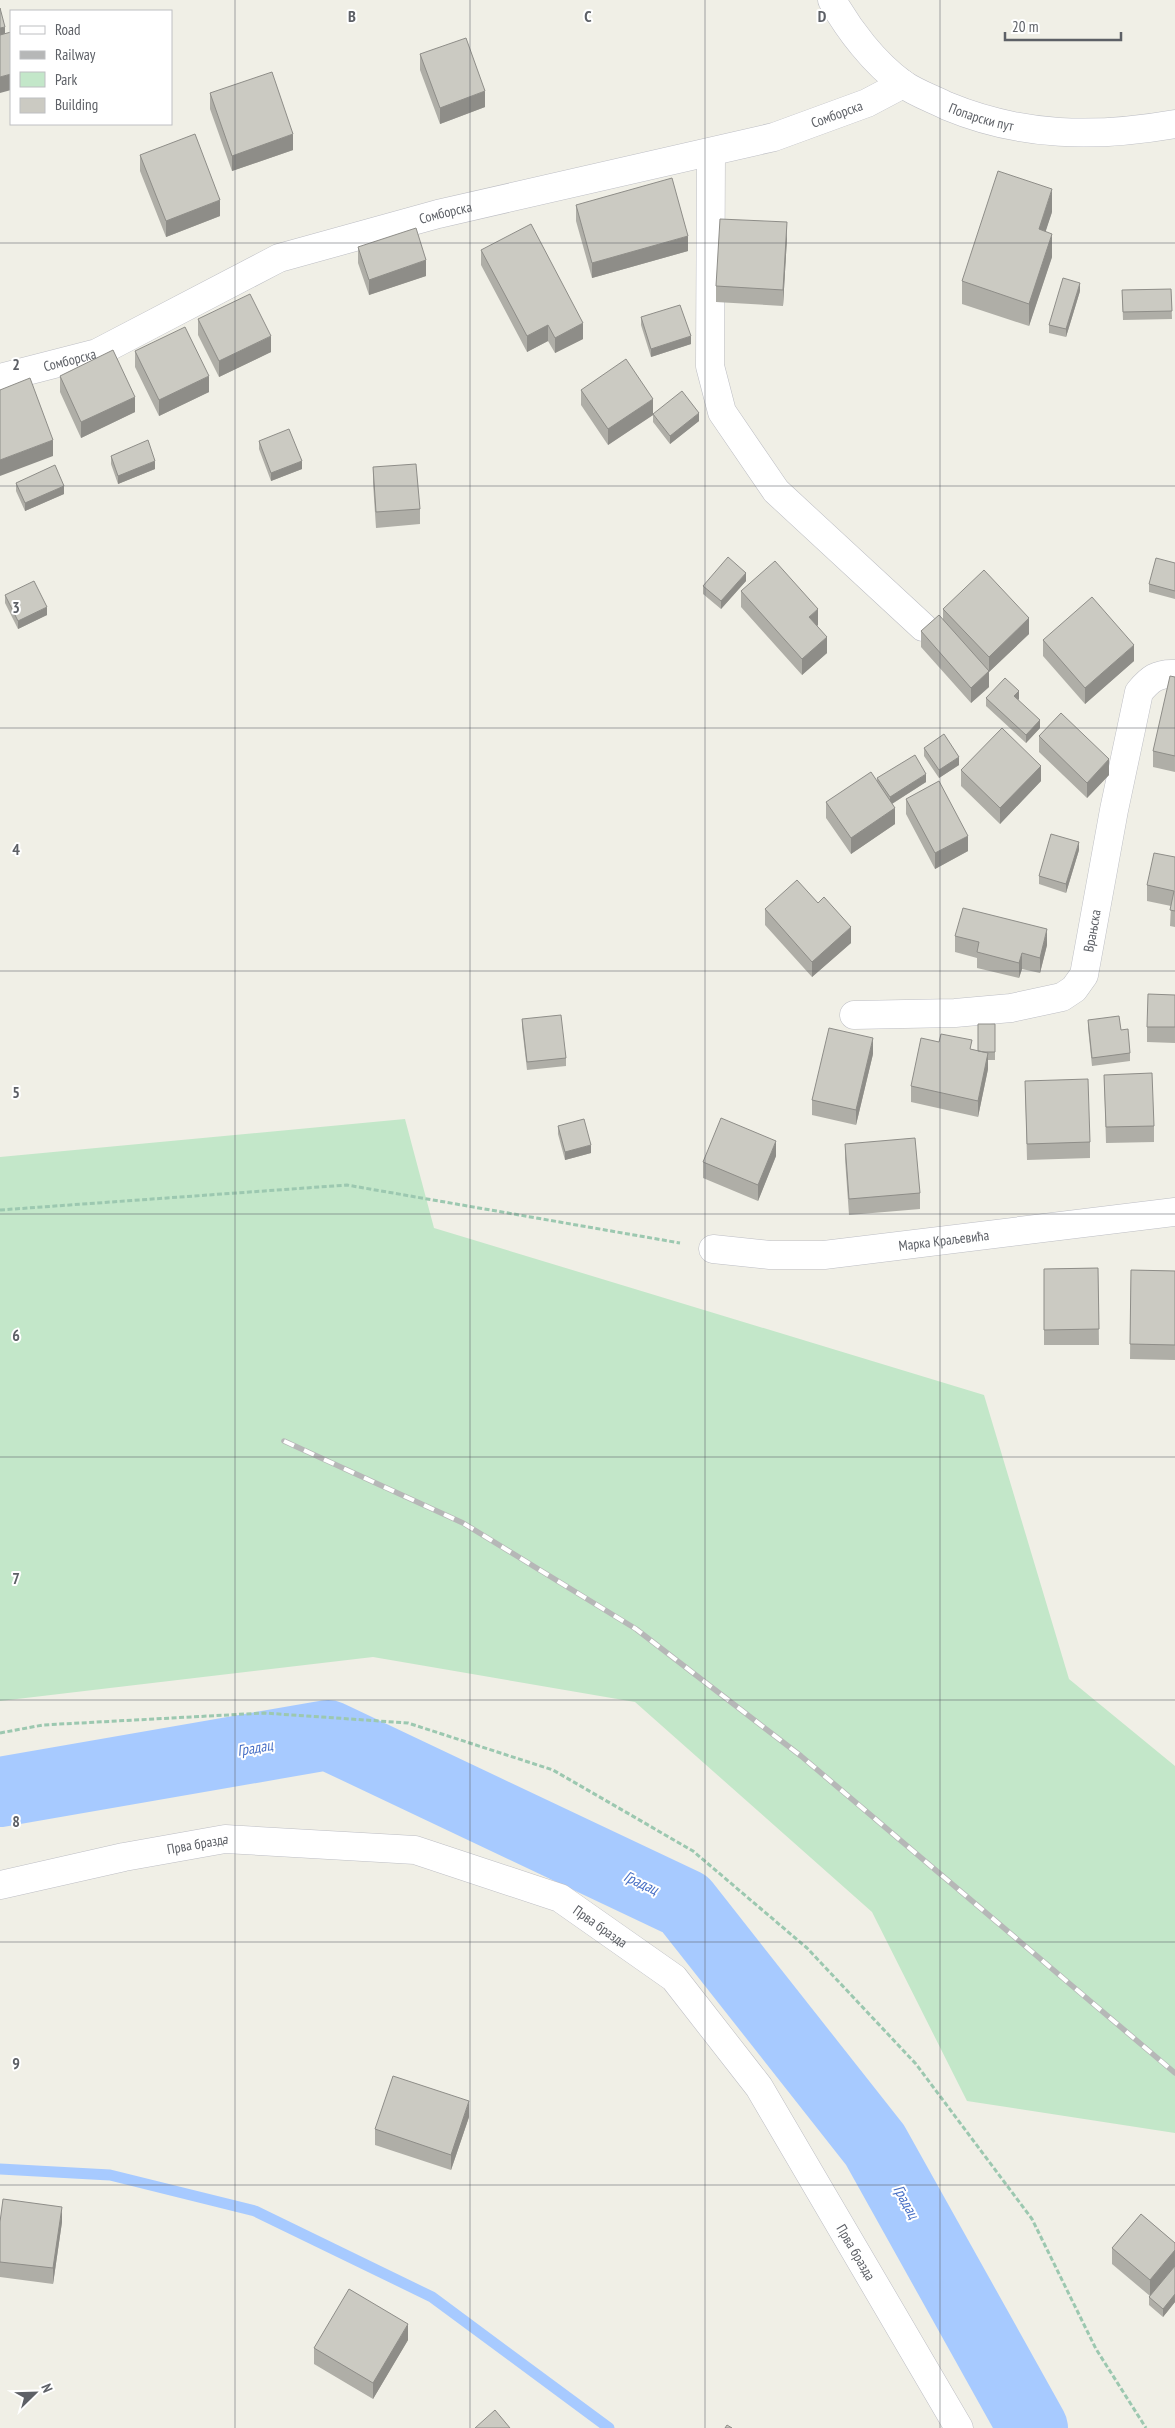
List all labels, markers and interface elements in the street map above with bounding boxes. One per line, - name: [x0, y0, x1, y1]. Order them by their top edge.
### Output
- text: B: [348, 6, 356, 26]
- text: C: [584, 6, 592, 26]
- text: D: [818, 6, 827, 26]
- legend: [10, 10, 172, 125]
- scale bar: [1005, 10, 1121, 42]
- text: 20 m: [1012, 17, 1038, 36]
- text: Road: [55, 20, 81, 39]
- text: Railway: [55, 45, 96, 64]
- text: Park: [55, 70, 77, 89]
- text: Building: [55, 95, 98, 114]
- street label: Сомборска: [808, 96, 865, 132]
- street label: Попарски пут: [946, 99, 1016, 135]
- street label: Сомборска: [417, 198, 474, 228]
- street label: Сомборска: [42, 345, 98, 375]
- text: 2: [12, 354, 20, 374]
- text: 3: [12, 597, 20, 617]
- text: 4: [12, 839, 20, 859]
- street label: Врањска: [1079, 908, 1105, 953]
- text: 5: [12, 1082, 20, 1102]
- street label: Марка Краљевића: [898, 1226, 990, 1255]
- text: 6: [12, 1325, 20, 1345]
- text: 7: [12, 1568, 20, 1588]
- water label: Градац: [236, 1735, 276, 1760]
- text: 8: [12, 1811, 20, 1831]
- street label: Прва бразда: [166, 1830, 229, 1858]
- water label: Градац: [621, 1866, 663, 1899]
- street label: Прва бразда: [570, 1901, 631, 1951]
- text: 9: [12, 2053, 20, 2073]
- water label: Градац: [889, 2182, 924, 2223]
- street label: Прва бразда: [833, 2221, 879, 2284]
- north arrow: [10, 2368, 60, 2418]
- text: N: [37, 2381, 57, 2395]

